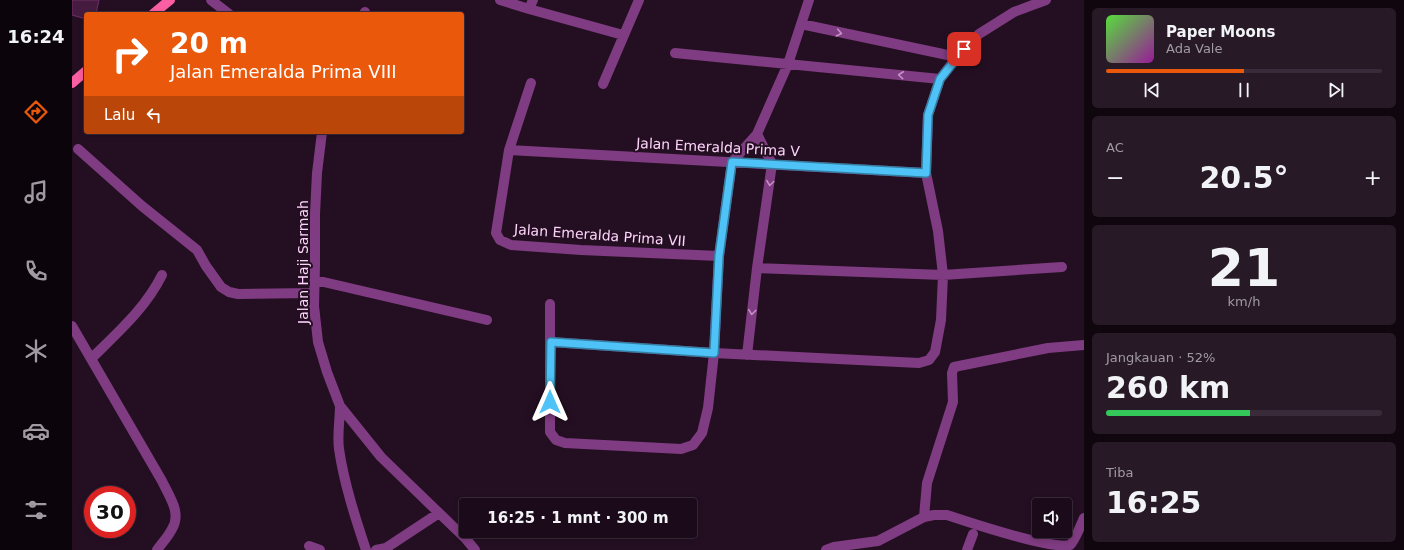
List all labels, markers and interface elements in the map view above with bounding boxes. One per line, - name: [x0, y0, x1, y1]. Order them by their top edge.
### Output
- text: Paper Moons: [1166, 23, 1275, 41]
- text: 16:24: [7, 26, 65, 47]
- text: 20 m: [170, 27, 248, 60]
- icon: right: [104, 28, 156, 80]
- one-way arrow: [835, 28, 842, 36]
- pin: [947, 32, 981, 66]
- icon: arrive: [953, 38, 975, 60]
- text: Ada Vale: [1166, 41, 1222, 56]
- text: Jalan Emeralda Prima VIII: [170, 61, 397, 82]
- one-way arrow: [898, 71, 904, 80]
- icon: previous: [1141, 79, 1163, 101]
- icon: pause: [1233, 79, 1255, 101]
- icon: next: [1325, 79, 1347, 101]
- icon: directions: [22, 98, 50, 126]
- icon: left: [143, 104, 165, 126]
- text: Lalu: [104, 106, 135, 124]
- street label: Jalan Emeralda Prima V: [635, 135, 801, 159]
- text: AC: [1106, 140, 1124, 155]
- text: 20.5°: [1199, 160, 1289, 195]
- text: −: [1106, 165, 1124, 190]
- text: +: [1364, 165, 1382, 190]
- icon: music: [22, 178, 50, 206]
- one-way arrow: [766, 180, 775, 186]
- street label: Jalan Haji Sarmah: [295, 200, 311, 325]
- street label: Jalan Emeralda Prima VII: [513, 221, 686, 249]
- text: 21: [1208, 238, 1280, 298]
- icon: phone: [22, 257, 50, 285]
- text: km/h: [1228, 294, 1260, 309]
- one-way arrow: [748, 309, 757, 315]
- icon: climate: [22, 337, 50, 365]
- text: Jangkauan · 52%: [1106, 350, 1215, 365]
- text: 260 km: [1106, 370, 1230, 405]
- position arrow: [529, 381, 571, 423]
- icon: car: [22, 417, 50, 445]
- text: Tiba: [1106, 465, 1133, 480]
- text: 16:25: [1106, 485, 1202, 520]
- speed limit sign: 30: [84, 486, 136, 538]
- icon: filters: [22, 496, 50, 524]
- map controls: [1032, 498, 1072, 538]
- button: sound: [1032, 498, 1072, 538]
- text: 16:25 · 1 mnt · 300 m: [487, 509, 669, 527]

